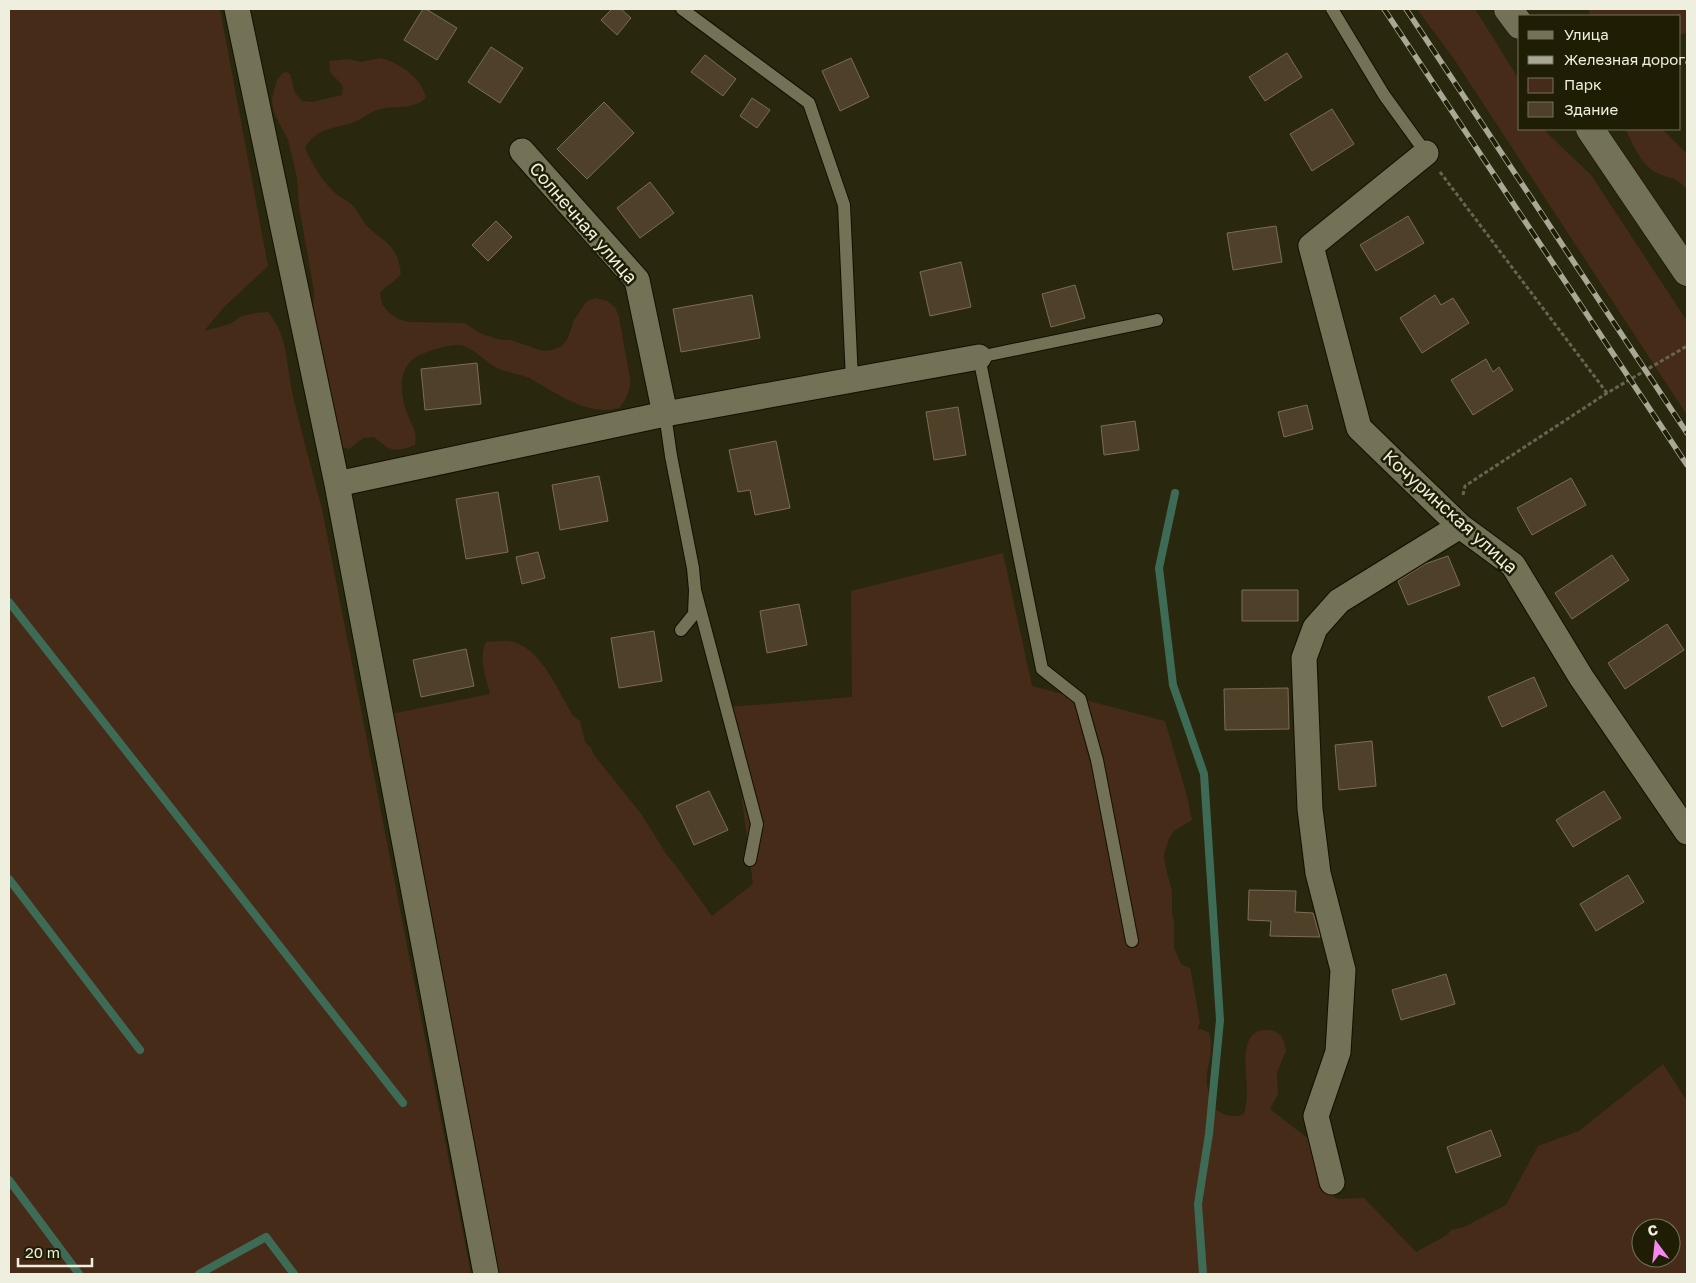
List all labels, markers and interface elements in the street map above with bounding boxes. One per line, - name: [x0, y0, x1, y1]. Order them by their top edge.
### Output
- legend: [1518, 15, 1681, 130]
- text: Улица: [1564, 25, 1609, 43]
- text: Железная дорога: [1564, 50, 1693, 68]
- text: Парк: [1564, 75, 1602, 93]
- text: Здание: [1564, 100, 1618, 118]
- street label: Солнечная улица: [525, 157, 642, 287]
- street label: Кочуринская улица: [1379, 445, 1523, 578]
- north arrow: [1631, 1218, 1681, 1268]
- text: С: [1645, 1220, 1660, 1239]
- scale bar: [18, 1236, 91, 1268]
- text: 20 m: [25, 1243, 60, 1261]

